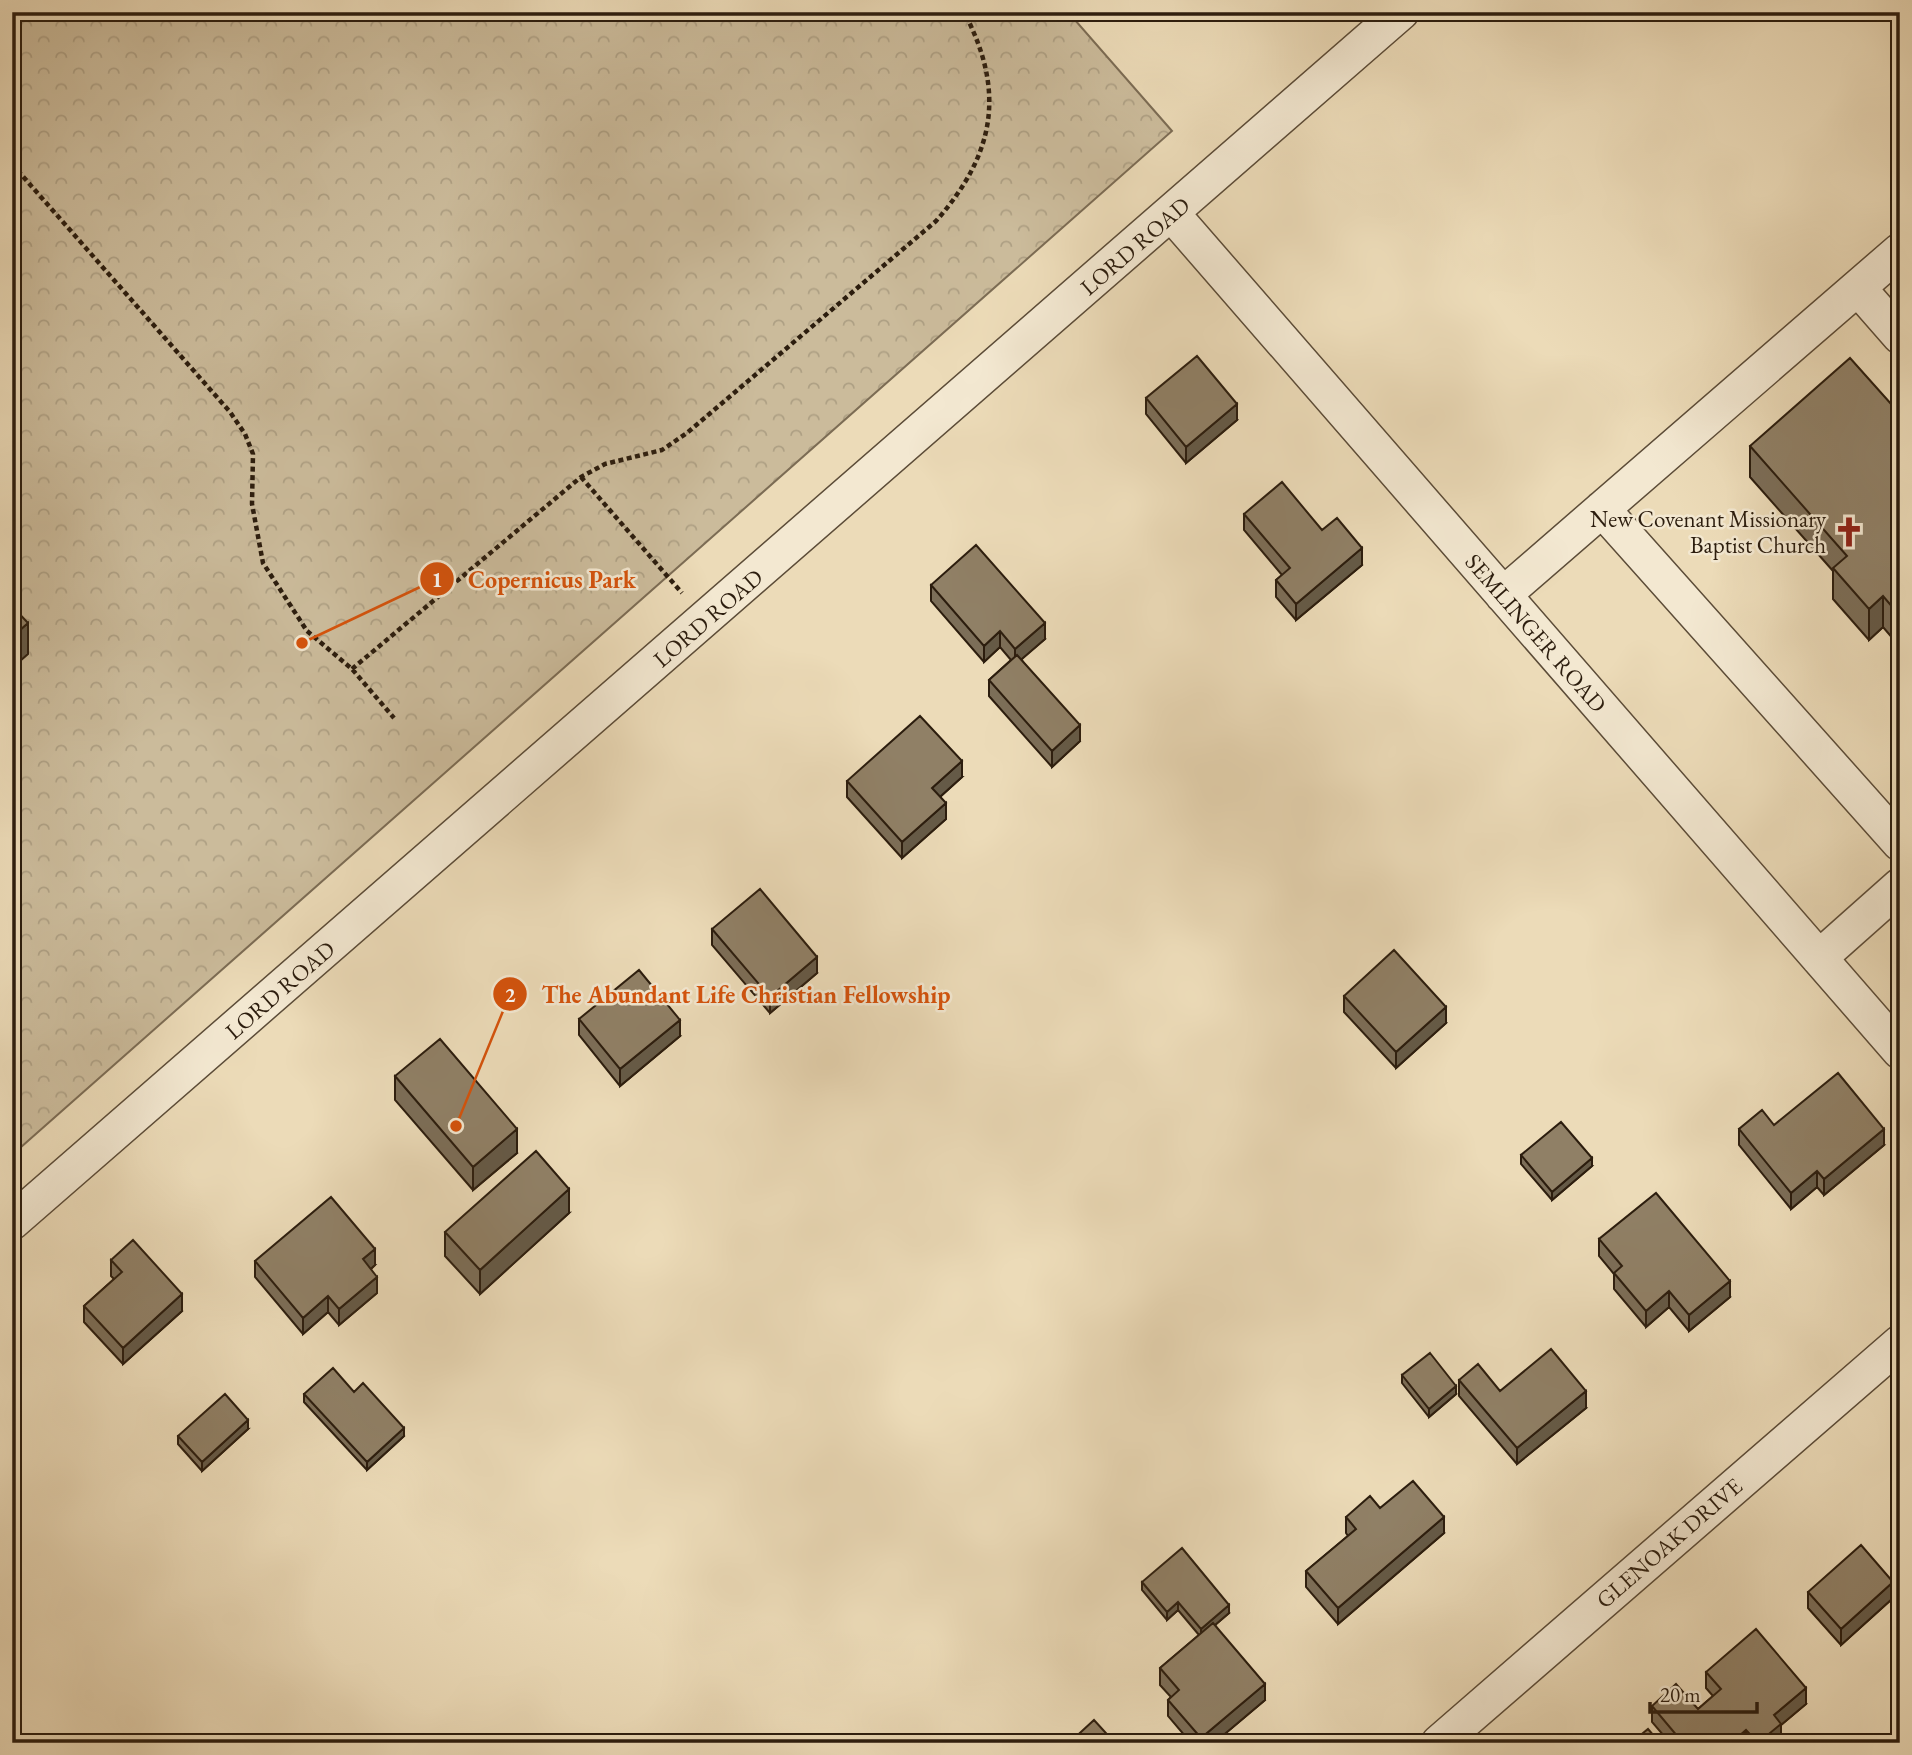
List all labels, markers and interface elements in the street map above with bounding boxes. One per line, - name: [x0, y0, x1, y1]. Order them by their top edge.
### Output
- street label: LORD ROAD: [1074, 190, 1196, 302]
- place label: New Covenant Missionary Baptist Church: [1590, 504, 1827, 560]
- church icon: New Covenant Missionary Baptist Church: [1832, 515, 1866, 549]
- street label: SEMLINGER ROAD: [1459, 547, 1613, 719]
- callout: Copernicus Park: [419, 557, 650, 602]
- street label: LORD ROAD: [647, 562, 769, 674]
- text: Copernicus Park: [468, 564, 637, 595]
- text: 1: [431, 566, 443, 593]
- street label: LORD ROAD: [219, 934, 341, 1046]
- callout: The Abundant Life Christian Fellowship: [492, 972, 964, 1017]
- text: The Abundant Life Christian Fellowship: [542, 979, 950, 1010]
- text: 2: [504, 981, 516, 1008]
- street label: GLENOAK DRIVE: [1590, 1471, 1748, 1615]
- scale bar: [1650, 1671, 1756, 1715]
- text: 20 m: [1660, 1681, 1701, 1708]

